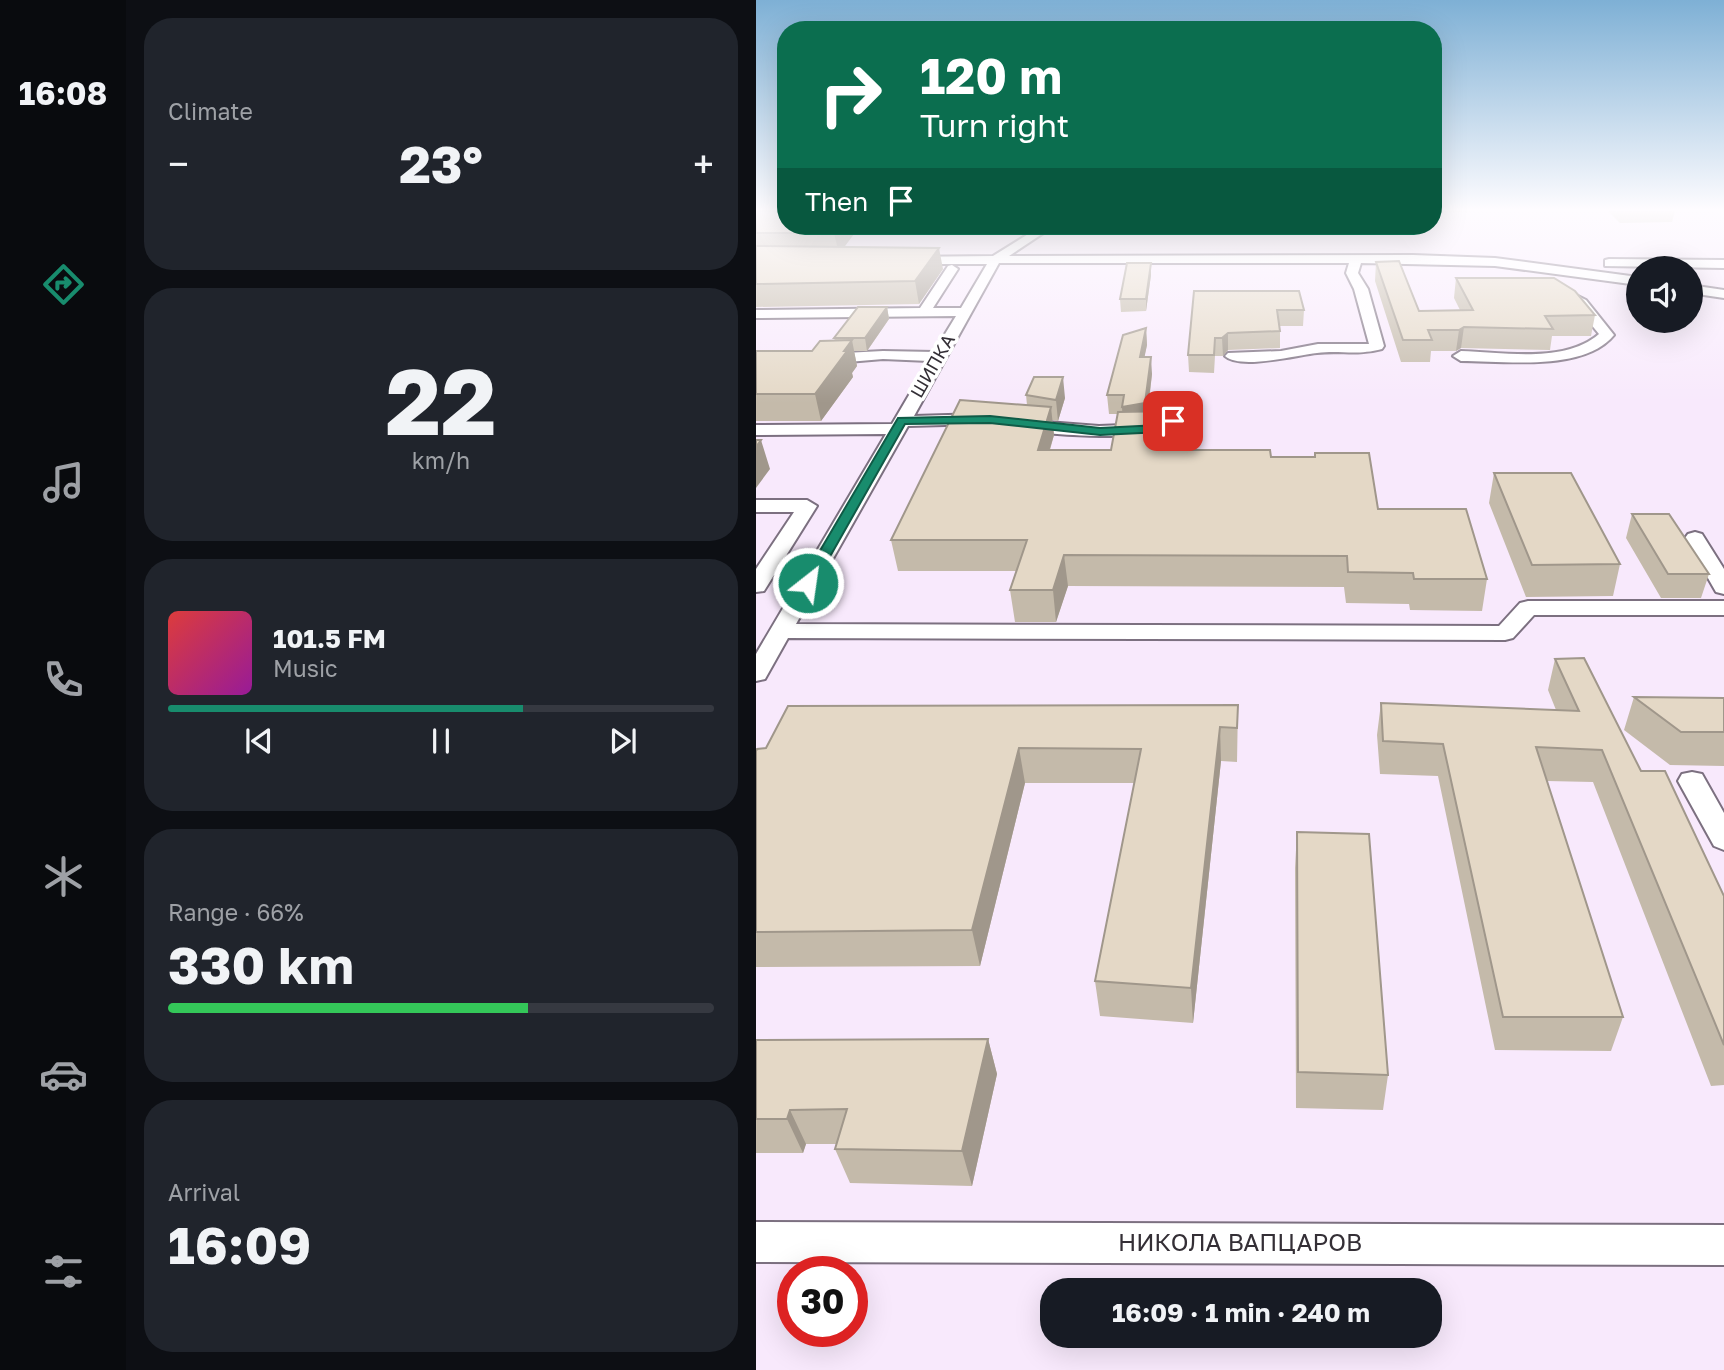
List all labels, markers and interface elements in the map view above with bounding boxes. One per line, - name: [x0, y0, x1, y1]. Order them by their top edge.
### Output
- text: 120 m: [920, 46, 1062, 105]
- icon: right: [805, 49, 896, 140]
- text: 16:08: [19, 74, 107, 112]
- text: Climate: [168, 97, 253, 125]
- text: Turn right: [920, 106, 1069, 144]
- text: 23°: [399, 132, 483, 194]
- text: −: [168, 141, 189, 186]
- text: +: [693, 141, 714, 186]
- icon: arrive: [882, 182, 920, 220]
- text: Then: [805, 186, 868, 217]
- map controls: [1626, 256, 1703, 333]
- button: sound: [1626, 256, 1703, 333]
- icon: directions: [39, 260, 88, 309]
- street label: ШИПКА: [905, 330, 959, 401]
- text: 22: [385, 346, 497, 455]
- pin: [1143, 391, 1203, 451]
- icon: arrive: [1154, 402, 1192, 440]
- text: km/h: [412, 446, 470, 474]
- icon: music: [39, 458, 88, 507]
- position arrow: [771, 546, 845, 620]
- text: 101.5 FM: [273, 623, 386, 654]
- text: Music: [273, 654, 338, 682]
- icon: phone: [39, 655, 88, 704]
- icon: previous: [240, 722, 278, 760]
- icon: pause: [422, 722, 460, 760]
- icon: next: [604, 722, 642, 760]
- icon: climate: [39, 852, 88, 901]
- text: Range · 66%: [168, 898, 304, 926]
- text: 330 km: [168, 933, 354, 995]
- icon: car: [39, 1050, 88, 1099]
- text: Arrival: [168, 1178, 240, 1206]
- text: 16:09: [168, 1213, 311, 1275]
- street label: НИКОЛА ВАПЦАРОВ: [1118, 1227, 1362, 1256]
- icon: filters: [39, 1247, 88, 1296]
- speed limit sign: 30: [777, 1256, 868, 1347]
- text: 16:09 · 1 min · 240 m: [1112, 1297, 1370, 1328]

